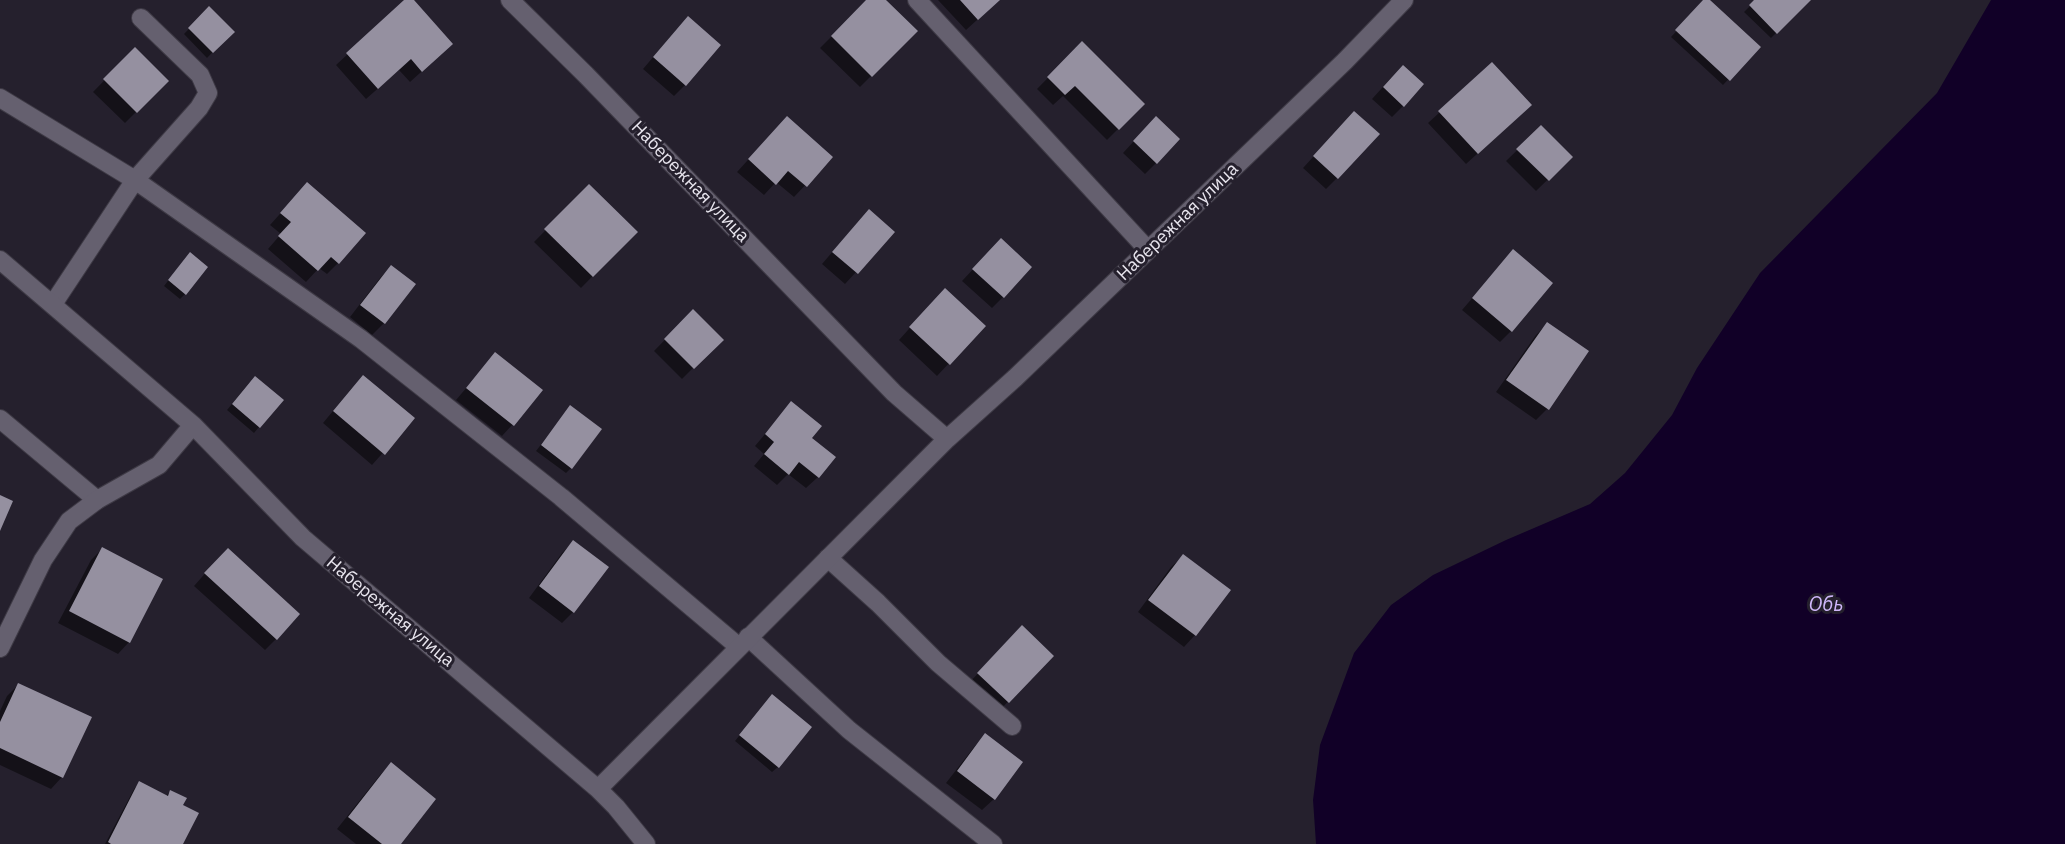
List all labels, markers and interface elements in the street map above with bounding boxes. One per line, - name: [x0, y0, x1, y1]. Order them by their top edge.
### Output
- street label: Набережная улица: [627, 117, 753, 247]
- street label: Набережная улица: [1113, 159, 1243, 285]
- street label: Набережная улица: [322, 552, 458, 672]
- water label: Обь: [1809, 593, 1843, 617]

